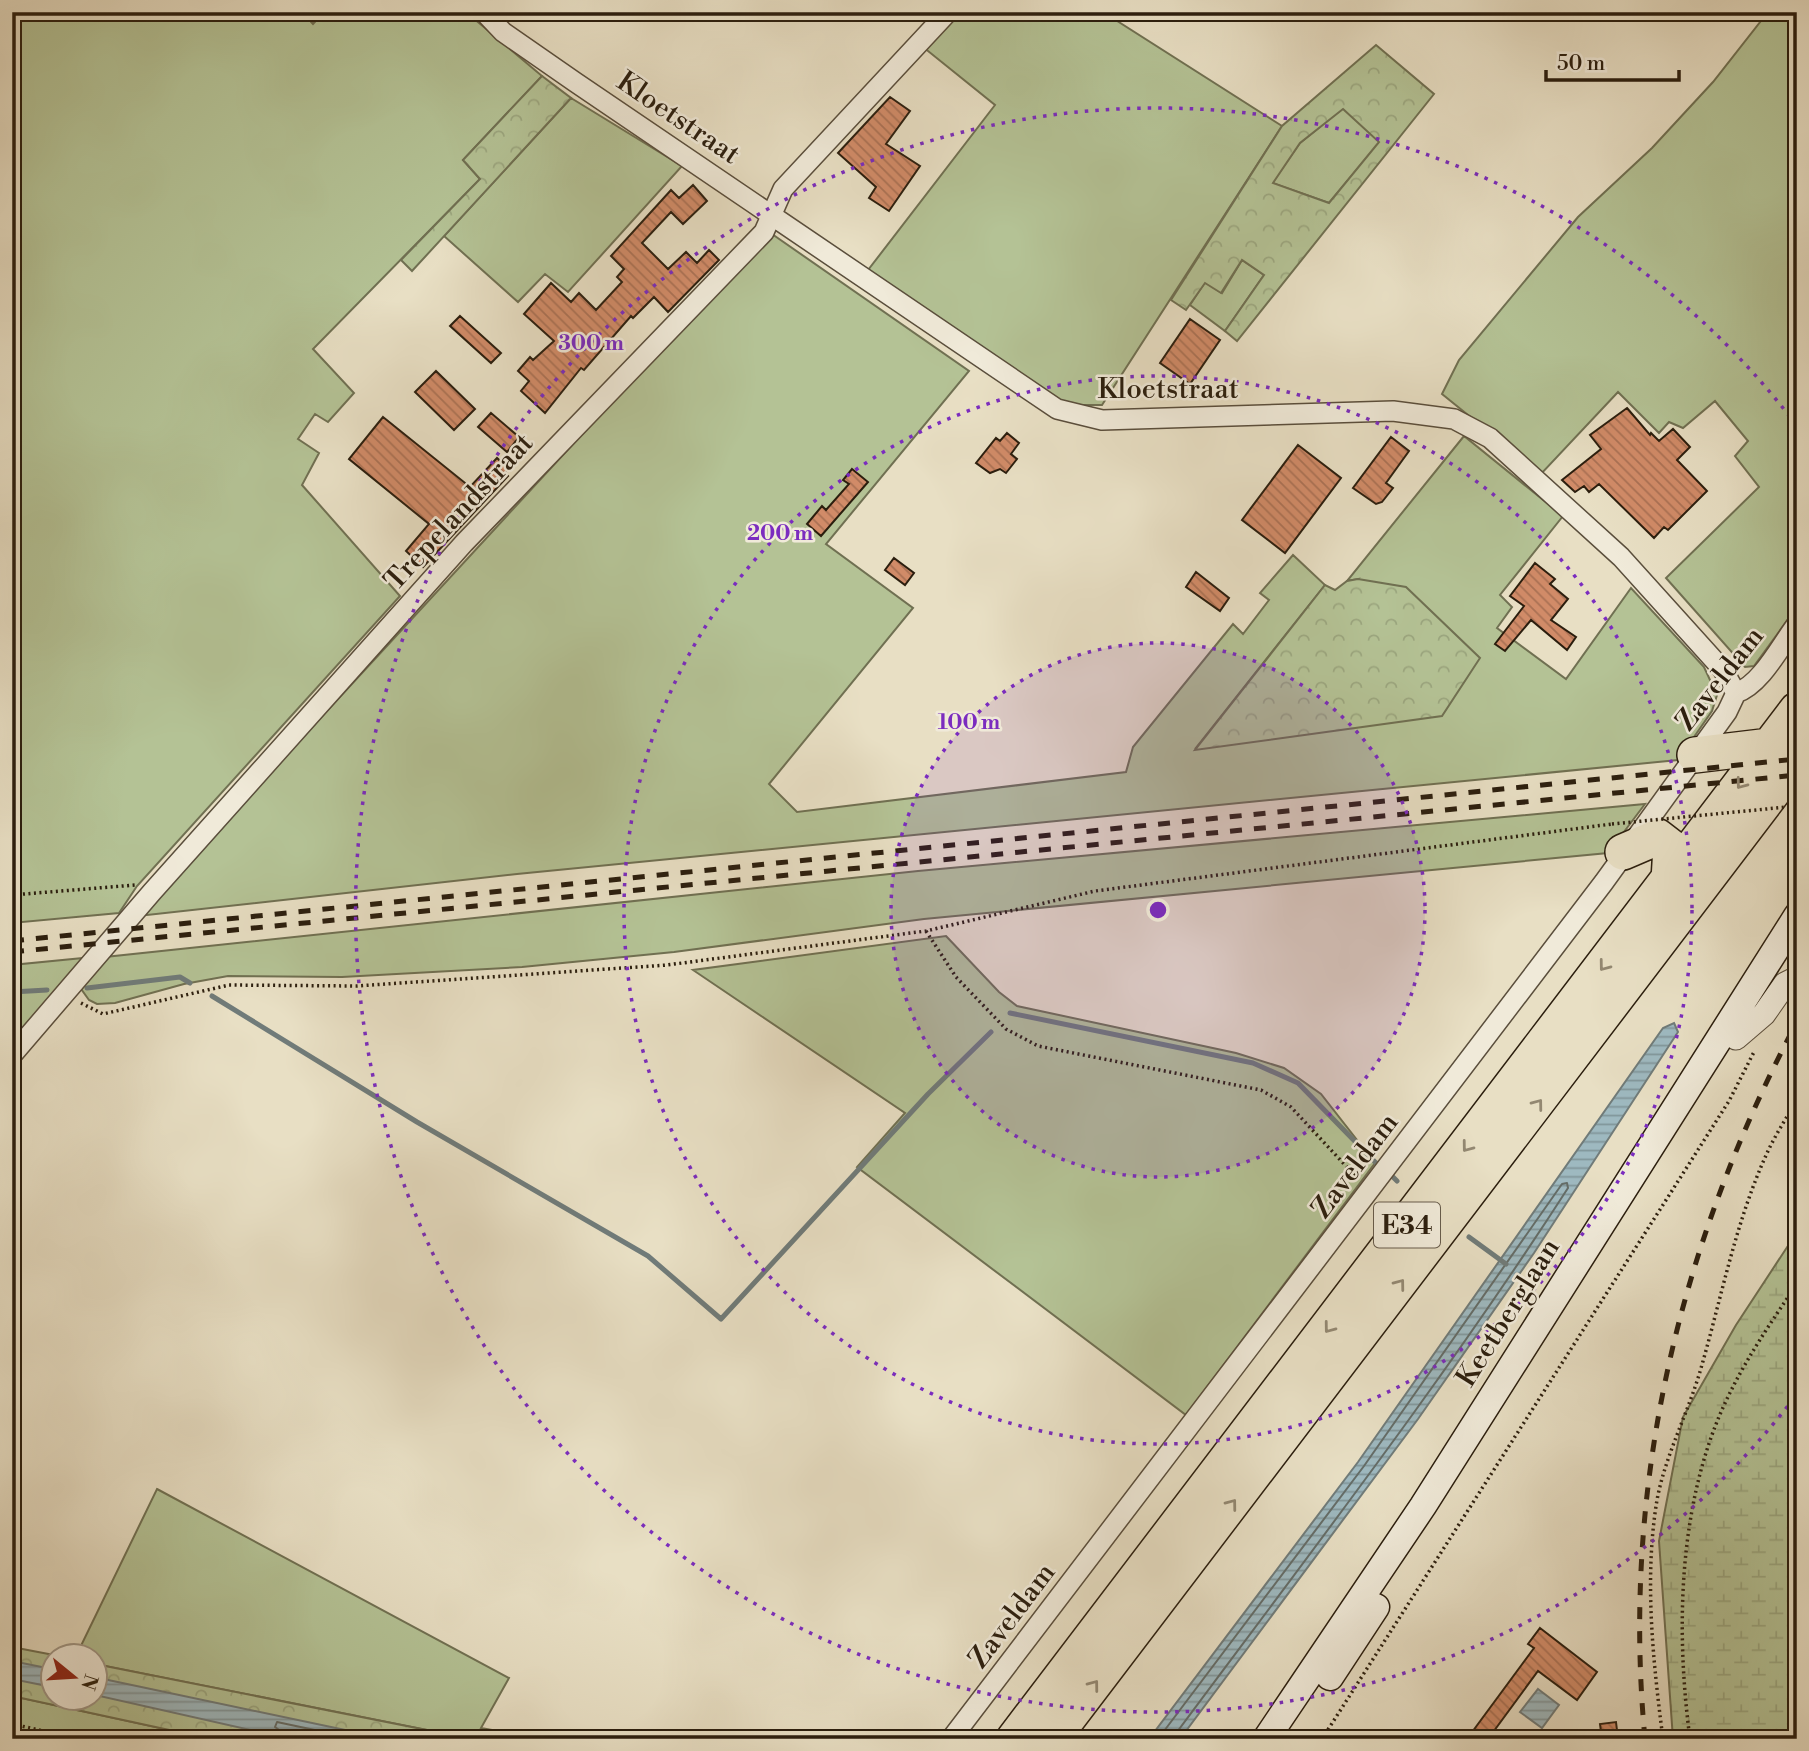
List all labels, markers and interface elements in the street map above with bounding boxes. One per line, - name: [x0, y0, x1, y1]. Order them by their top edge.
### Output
- scale bar: [1546, 38, 1680, 82]
- text: 50 m: [1557, 51, 1605, 77]
- street label: Kloetstraat: [610, 64, 747, 172]
- text: 300 m: [558, 331, 624, 357]
- street label: Kloetstraat: [1097, 372, 1239, 407]
- street label: Trepelandstraat: [377, 426, 541, 598]
- text: 200 m: [747, 521, 813, 547]
- street label: Zaveldam: [1669, 620, 1772, 738]
- text: 100 m: [938, 710, 1000, 736]
- one-way arrow: [1737, 776, 1749, 789]
- centre of rings: [1146, 898, 1170, 922]
- one-way arrow: [1600, 958, 1612, 970]
- one-way arrow: [1530, 1099, 1543, 1111]
- street label: Zaveldam: [1304, 1106, 1406, 1225]
- one-way arrow: [1462, 1139, 1475, 1152]
- road number: E34: [1374, 1202, 1440, 1248]
- street label: Keetberglaan: [1449, 1232, 1568, 1394]
- one-way arrow: [1392, 1280, 1404, 1292]
- one-way arrow: [1324, 1320, 1337, 1332]
- one-way arrow: [1223, 1499, 1236, 1512]
- street label: Zaveldam: [961, 1556, 1063, 1675]
- north arrow: [38, 1642, 108, 1712]
- text: N: [75, 1671, 103, 1693]
- one-way arrow: [1085, 1680, 1098, 1692]

